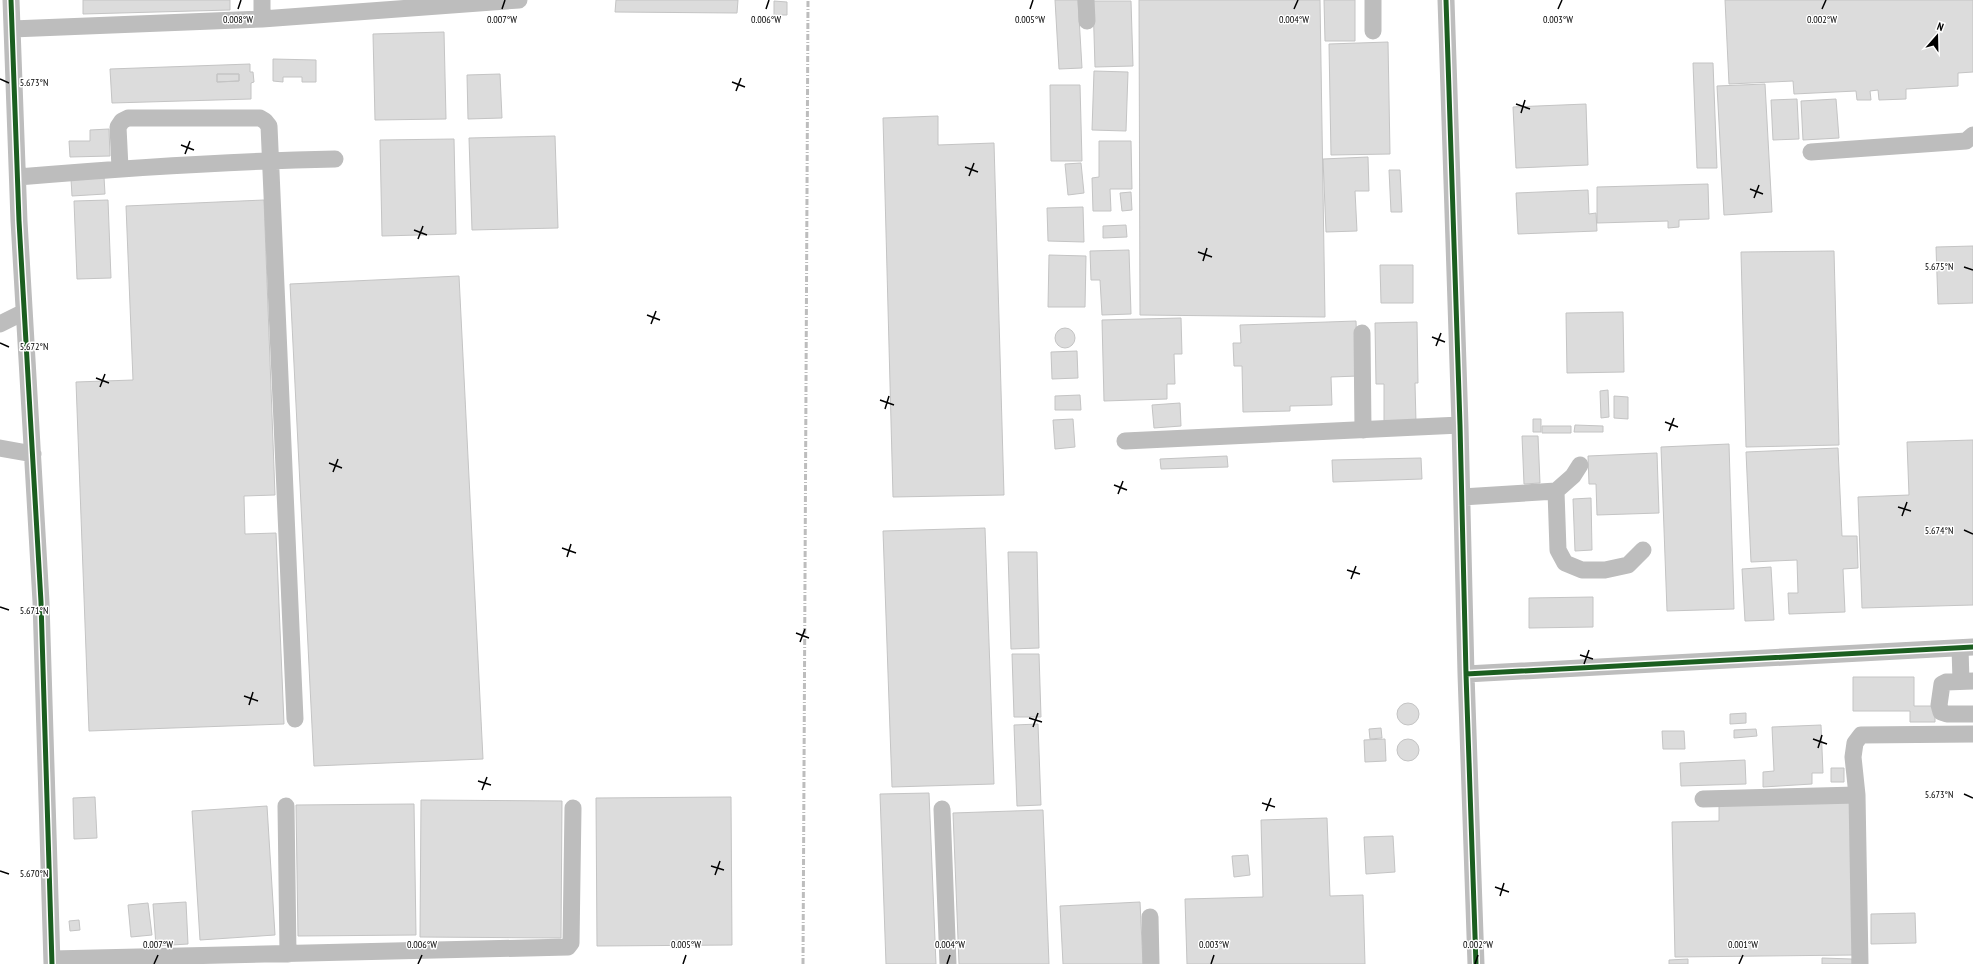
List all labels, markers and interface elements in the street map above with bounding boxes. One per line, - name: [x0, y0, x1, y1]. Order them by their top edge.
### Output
- text: 0.008°W: [223, 13, 253, 26]
- text: 0.007°W: [487, 13, 517, 26]
- text: 0.006°W: [751, 13, 781, 26]
- text: 0.005°W: [1015, 13, 1045, 26]
- text: 0.004°W: [1279, 13, 1309, 26]
- text: 0.003°W: [1543, 13, 1573, 26]
- text: 0.002°W: [1807, 13, 1837, 26]
- north arrow: [1917, 16, 1957, 56]
- text: N: [1935, 19, 1946, 34]
- text: 5.673°N: [20, 76, 48, 89]
- text: 5.675°N: [1925, 260, 1953, 273]
- text: 5.672°N: [20, 340, 48, 353]
- text: 5.674°N: [1925, 524, 1953, 537]
- text: 5.671°N: [20, 604, 48, 617]
- text: 5.673°N: [1925, 788, 1953, 801]
- text: 5.670°N: [20, 867, 48, 880]
- text: 0.007°W: [143, 938, 173, 951]
- text: 0.006°W: [407, 938, 437, 951]
- text: 0.005°W: [671, 938, 701, 951]
- text: 0.004°W: [935, 938, 965, 951]
- text: 0.003°W: [1199, 938, 1229, 951]
- text: 0.002°W: [1463, 938, 1493, 951]
- text: 0.001°W: [1728, 938, 1758, 951]

